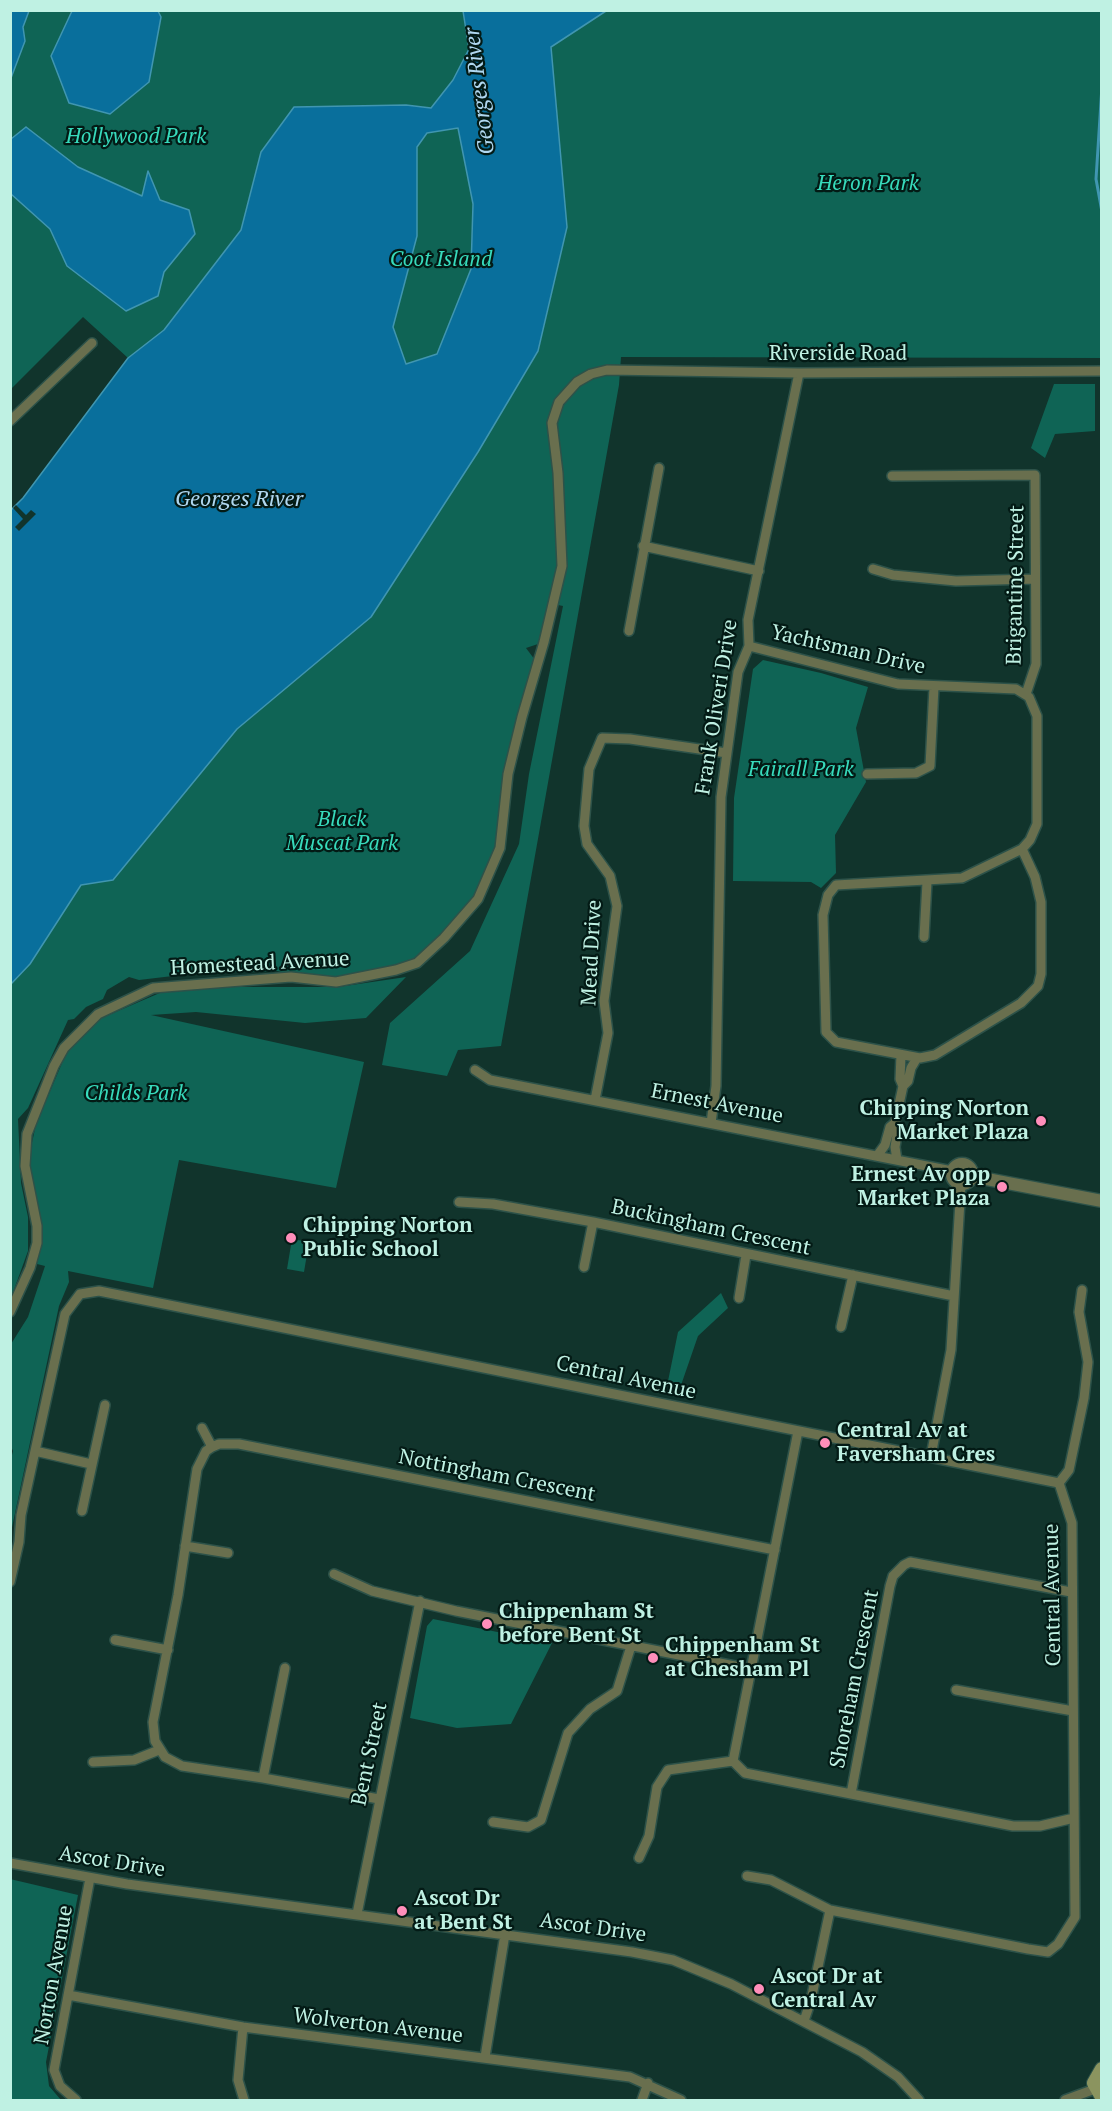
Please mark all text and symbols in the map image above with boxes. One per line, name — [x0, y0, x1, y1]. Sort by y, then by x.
water label: Georges River — [459, 26, 501, 156]
park label: Hollywood Park — [66, 124, 206, 150]
park label: Heron Park — [817, 171, 919, 197]
park label: Coot Island — [390, 247, 492, 273]
street label: Riverside Road — [769, 341, 907, 367]
water label: Georges River — [175, 487, 303, 513]
street label: Brigantine Street — [1002, 505, 1030, 665]
street label: Frank Oliveri Drive — [691, 618, 743, 796]
street label: Yachtsman Drive — [768, 620, 928, 680]
park label: Fairall Park — [748, 757, 854, 783]
park label: Black Muscat Park — [286, 807, 398, 857]
street label: Mead Drive — [577, 899, 607, 1007]
street label: Homestead Avenue — [170, 947, 350, 981]
street label: Ernest Avenue — [649, 1079, 785, 1129]
park label: Childs Park — [85, 1081, 187, 1107]
place label: Chipping Norton Market Plaza — [859, 1096, 1029, 1146]
marker: Chipping Norton Market Plaza — [1034, 1114, 1048, 1128]
place label: Ernest Av opp Market Plaza — [851, 1162, 990, 1212]
marker: Ernest Av opp Market Plaza — [995, 1180, 1009, 1194]
street label: Buckingham Crescent — [609, 1195, 813, 1261]
place label: Chipping Norton Public School — [303, 1213, 473, 1263]
marker: Chipping Norton Public School — [284, 1231, 298, 1245]
street label: Central Avenue — [554, 1351, 698, 1405]
place label: Central Av at Faversham Cres — [837, 1418, 995, 1468]
marker: Central Av at Faversham Cres — [818, 1436, 832, 1450]
street label: Nottingham Crescent — [397, 1445, 597, 1507]
street label: Central Avenue — [1039, 1523, 1067, 1667]
street label: Shoreham Crescent — [825, 1588, 885, 1770]
place label: Chippenham St before Bent St — [499, 1599, 654, 1649]
marker: Chippenham St before Bent St — [480, 1617, 494, 1631]
place label: Chippenham St at Chesham Pl — [665, 1633, 820, 1683]
marker: Chippenham St at Chesham Pl — [646, 1651, 660, 1665]
street label: Bent Street — [347, 1700, 393, 1808]
street label: Ascot Drive — [57, 1841, 167, 1883]
place label: Ascot Dr at Bent St — [414, 1886, 512, 1936]
street label: Norton Avenue — [29, 1903, 79, 2047]
marker: Ascot Dr at Bent St — [395, 1904, 409, 1918]
street label: Ascot Drive — [538, 1908, 648, 1948]
place label: Ascot Dr at Central Av — [771, 1964, 882, 2014]
marker: Ascot Dr at Central Av — [752, 1982, 766, 1996]
street label: Wolverton Avenue — [292, 2003, 464, 2049]

